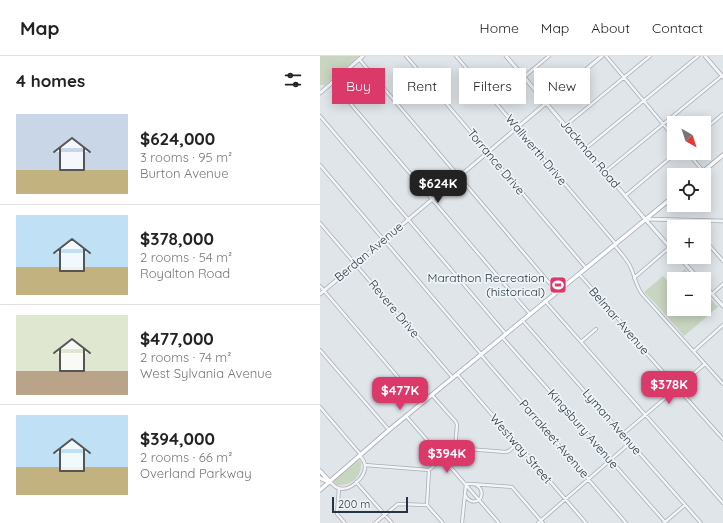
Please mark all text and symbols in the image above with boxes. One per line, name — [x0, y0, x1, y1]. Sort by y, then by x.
text: Map — [20, 16, 59, 40]
text: Home — [480, 19, 519, 37]
text: Map — [541, 19, 569, 37]
text: About — [591, 19, 630, 37]
text: Contact — [652, 19, 703, 37]
chip: Buy — [332, 68, 385, 104]
chip: Rent — [393, 68, 451, 104]
chip: Filters — [459, 68, 526, 104]
chip: New — [534, 68, 590, 104]
icon: filters — [282, 69, 304, 91]
text: 4 homes — [16, 70, 85, 91]
street label: Wallwerth Drive — [502, 111, 570, 188]
street label: Jackman Road — [557, 116, 623, 191]
north arrow — [667, 116, 711, 160]
map controls — [667, 116, 711, 316]
street label: Torrance Drive — [464, 126, 528, 198]
text: $624,000 — [140, 128, 215, 149]
icon: home — [48, 130, 96, 178]
text: 3 rooms · 95 m² — [140, 149, 232, 165]
text: Burton Avenue — [140, 165, 229, 181]
button: locate — [667, 168, 711, 212]
pin: $624K — [410, 170, 466, 204]
text: $624K — [419, 175, 457, 191]
street label: Berdan Avenue — [331, 218, 406, 285]
button: + — [667, 220, 711, 264]
text: $378,000 — [140, 228, 214, 249]
icon: home — [48, 231, 96, 279]
text: 2 rooms · 54 m² — [140, 249, 232, 265]
text: Royalton Road — [140, 265, 230, 281]
place label: Marathon Recreation (historical) — [427, 270, 545, 299]
button: − — [667, 272, 711, 316]
sports icon: Marathon Recreation (historical) — [548, 275, 568, 295]
street label: Revere Drive — [366, 277, 423, 341]
street label: Belmar Avenue — [586, 284, 653, 358]
text: $477,000 — [140, 328, 214, 349]
icon: home — [48, 331, 96, 379]
text: 2 rooms · 74 m² — [140, 349, 231, 365]
text: West Sylvania Avenue — [140, 365, 272, 381]
pin: $378K — [641, 371, 697, 405]
text: $378K — [650, 376, 688, 392]
pin: $477K — [372, 377, 428, 411]
text: $477K — [381, 382, 419, 398]
street label: Kingsbury Avenue — [545, 386, 622, 472]
street label: Lyman Avenue — [580, 386, 645, 458]
street label: Parrakeet Avenue — [516, 396, 593, 481]
street label: Westway Street — [487, 411, 556, 487]
text: $394,000 — [140, 428, 215, 449]
icon: home — [48, 431, 96, 479]
pin: $394K — [419, 440, 475, 474]
text: $394K — [428, 445, 466, 461]
text: 2 rooms · 66 m² — [140, 449, 232, 465]
text: Overland Parkway — [140, 465, 252, 481]
scale bar — [332, 495, 408, 514]
text: 200 m — [338, 497, 370, 511]

